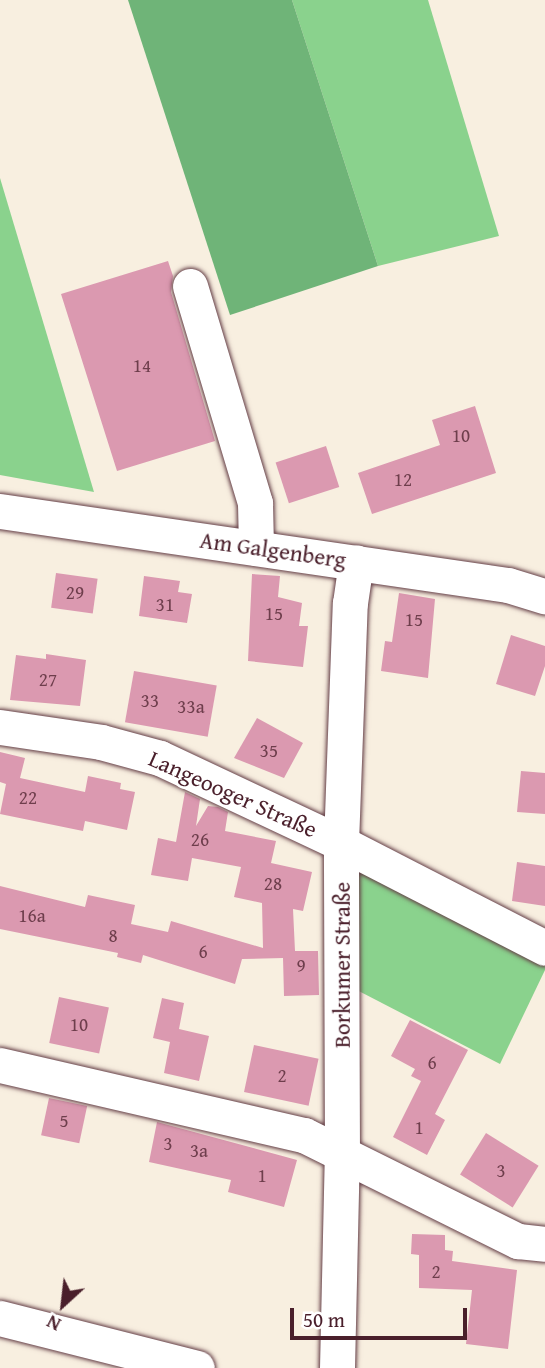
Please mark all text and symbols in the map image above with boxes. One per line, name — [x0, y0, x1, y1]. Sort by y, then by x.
house number: 14 — [133, 355, 151, 377]
house number: 10 — [452, 425, 470, 447]
house number: 12 — [394, 469, 412, 491]
street label: Am Galgenberg — [198, 526, 348, 574]
house number: 29 — [66, 582, 84, 604]
house number: 31 — [156, 594, 174, 616]
house number: 15 — [265, 603, 283, 625]
house number: 15 — [405, 609, 423, 631]
house number: 27 — [39, 669, 57, 691]
house number: 33 — [141, 690, 159, 712]
house number: 33a — [177, 696, 205, 718]
house number: 35 — [260, 740, 278, 762]
street label: Langeooger Straße — [145, 745, 321, 843]
house number: 22 — [19, 787, 37, 809]
house number: 26 — [191, 829, 209, 851]
house number: 28 — [264, 873, 282, 895]
street label: Borkumer Straße — [328, 882, 356, 1048]
house number: 16a — [18, 905, 46, 927]
house number: 8 — [108, 925, 118, 947]
house number: 6 — [198, 941, 208, 963]
house number: 9 — [296, 955, 306, 977]
house number: 10 — [70, 1014, 88, 1036]
house number: 6 — [427, 1052, 437, 1074]
house number: 2 — [277, 1065, 287, 1087]
house number: 5 — [59, 1110, 69, 1132]
house number: 1 — [414, 1117, 424, 1139]
house number: 3 — [163, 1133, 173, 1155]
house number: 3a — [190, 1140, 208, 1162]
house number: 3 — [496, 1160, 506, 1182]
house number: 1 — [257, 1165, 267, 1187]
house number: 2 — [431, 1261, 441, 1283]
north arrow — [28, 1270, 98, 1340]
scale bar — [293, 1294, 470, 1338]
text: 50 m — [303, 1304, 345, 1335]
text: N — [41, 1308, 65, 1339]

